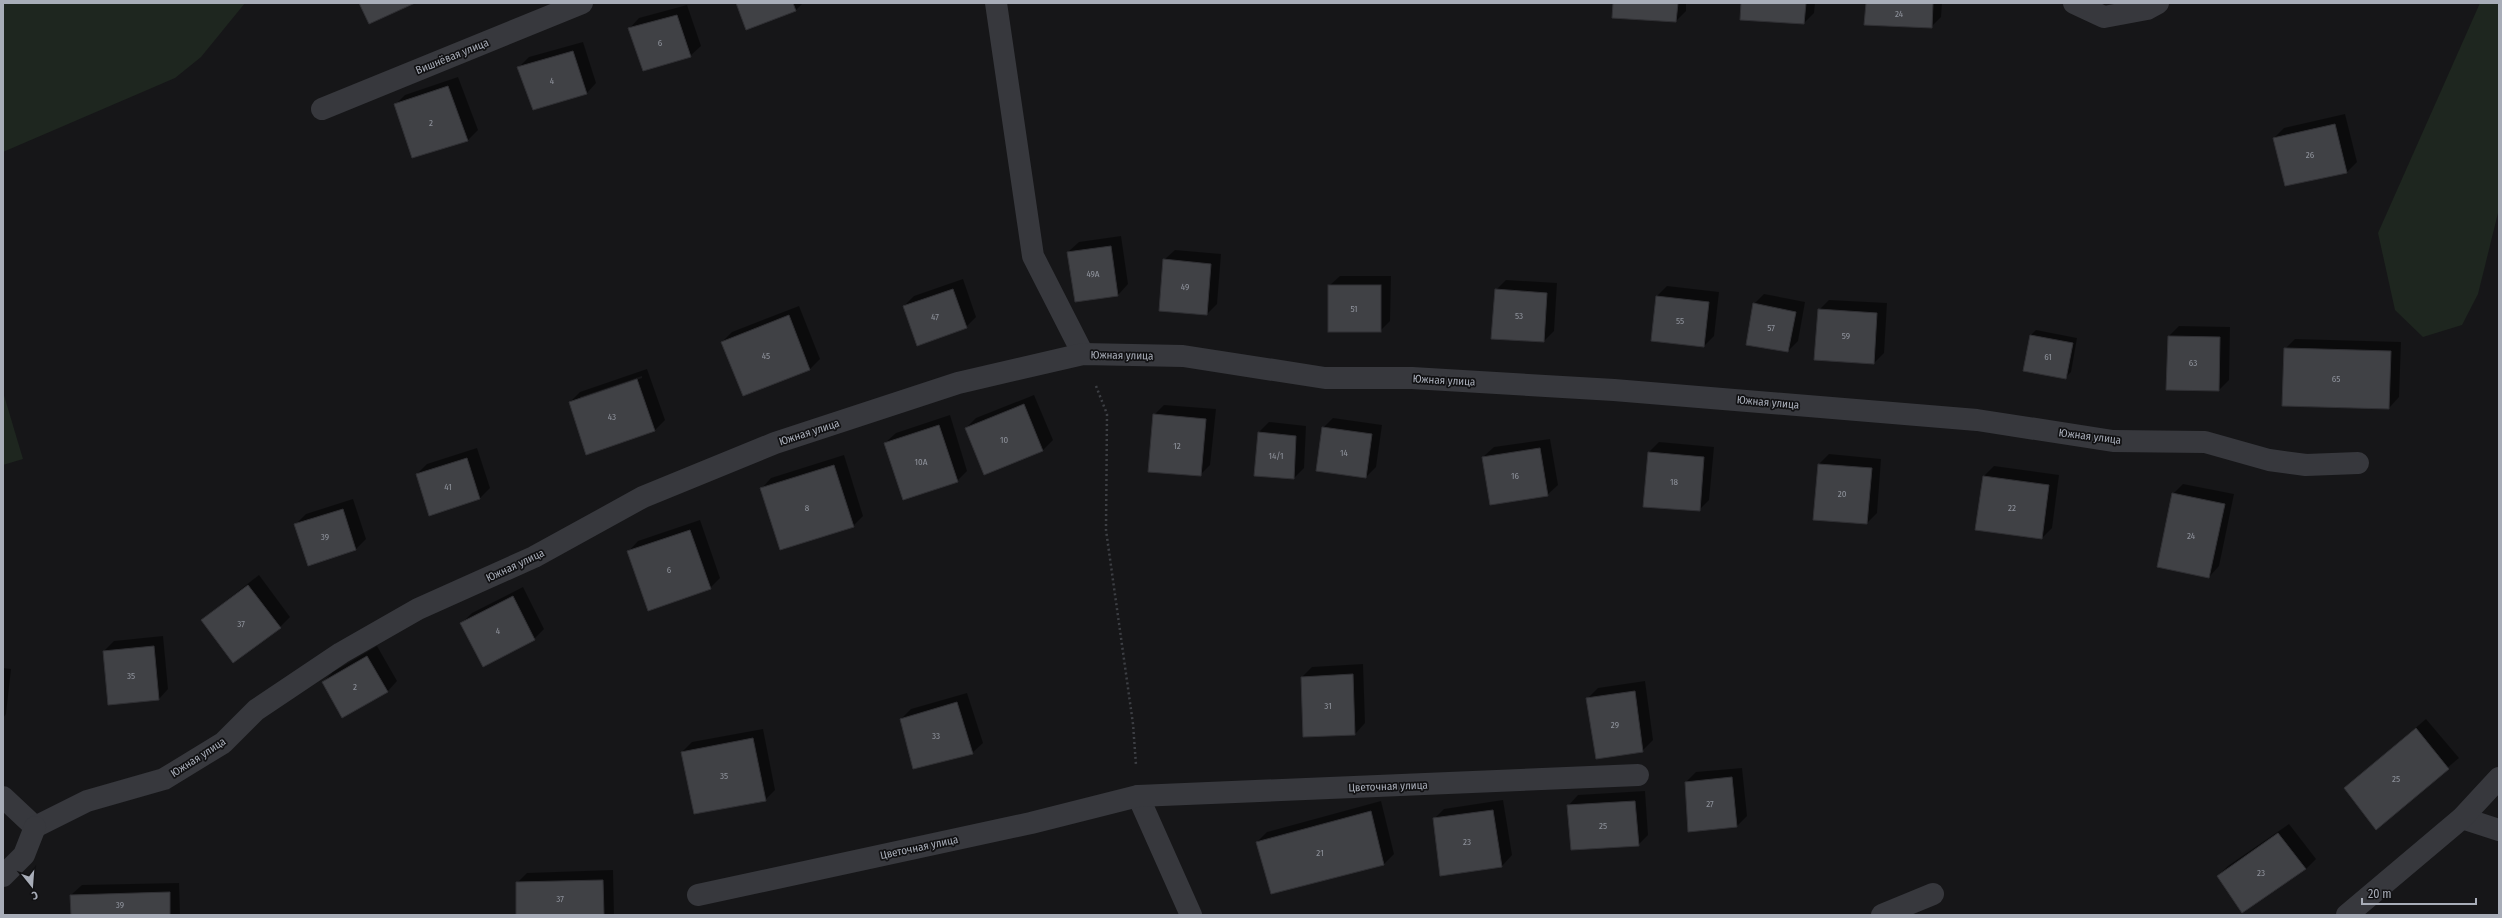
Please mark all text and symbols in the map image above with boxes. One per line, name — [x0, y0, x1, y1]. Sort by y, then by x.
house number: 24 — [1895, 9, 1904, 19]
street label: Вишнёвая улица — [414, 36, 491, 77]
house number: 6 — [658, 38, 663, 48]
house number: 4 — [550, 76, 555, 86]
house number: 2 — [429, 118, 433, 128]
house number: 26 — [2306, 150, 2315, 160]
house number: 49А — [1086, 269, 1100, 279]
house number: 49 — [1181, 282, 1189, 292]
house number: 51 — [1350, 304, 1358, 314]
house number: 53 — [1515, 311, 1523, 321]
house number: 47 — [931, 312, 939, 322]
house number: 55 — [1676, 316, 1684, 326]
house number: 57 — [1767, 323, 1775, 333]
house number: 59 — [1842, 331, 1850, 341]
street label: Южная улица — [1090, 348, 1153, 363]
house number: 45 — [762, 351, 770, 361]
house number: 61 — [2044, 352, 2052, 362]
house number: 63 — [2189, 358, 2197, 368]
street label: Южная улица — [1412, 372, 1476, 389]
house number: 65 — [2332, 374, 2340, 384]
street label: Южная улица — [1736, 393, 1800, 412]
house number: 43 — [608, 412, 616, 422]
street label: Южная улица — [777, 417, 841, 448]
street label: Южная улица — [2058, 426, 2122, 447]
house number: 10 — [1000, 435, 1008, 445]
house number: 12 — [1173, 441, 1181, 451]
house number: 14 — [1340, 448, 1349, 458]
house number: 14/1 — [1269, 451, 1283, 461]
house number: 10А — [915, 457, 928, 467]
house number: 16 — [1511, 471, 1520, 481]
house number: 18 — [1670, 477, 1679, 487]
house number: 41 — [444, 482, 452, 492]
house number: 20 — [1838, 489, 1847, 499]
house number: 8 — [805, 503, 810, 513]
house number: 22 — [2008, 503, 2016, 513]
house number: 24 — [2187, 531, 2196, 541]
house number: 39 — [321, 532, 329, 542]
street label: Южная улица — [484, 546, 546, 585]
house number: 6 — [667, 565, 672, 575]
house number: 37 — [237, 619, 245, 629]
house number: 4 — [496, 626, 501, 636]
house number: 35 — [127, 671, 135, 681]
house number: 2 — [353, 682, 357, 692]
house number: 31 — [1324, 701, 1332, 711]
house number: 29 — [1611, 720, 1619, 730]
house number: 33 — [932, 731, 940, 741]
street label: Южная улица — [168, 735, 228, 780]
house number: 35 — [720, 771, 728, 781]
house number: 25 — [2392, 774, 2400, 784]
street label: Цветочная улица — [1348, 779, 1428, 794]
house number: 27 — [1706, 799, 1714, 809]
house number: 25 — [1599, 821, 1607, 831]
street label: Цветочная улица — [879, 833, 959, 862]
house number: 23 — [1463, 837, 1471, 847]
house number: 21 — [1316, 848, 1324, 858]
north arrow — [12, 866, 52, 906]
house number: 23 — [2257, 868, 2265, 878]
scale bar — [2362, 880, 2476, 906]
text: 20 m — [2368, 887, 2392, 901]
text: С — [30, 888, 39, 902]
house number: 37 — [556, 894, 564, 904]
house number: 39 — [116, 900, 124, 910]

